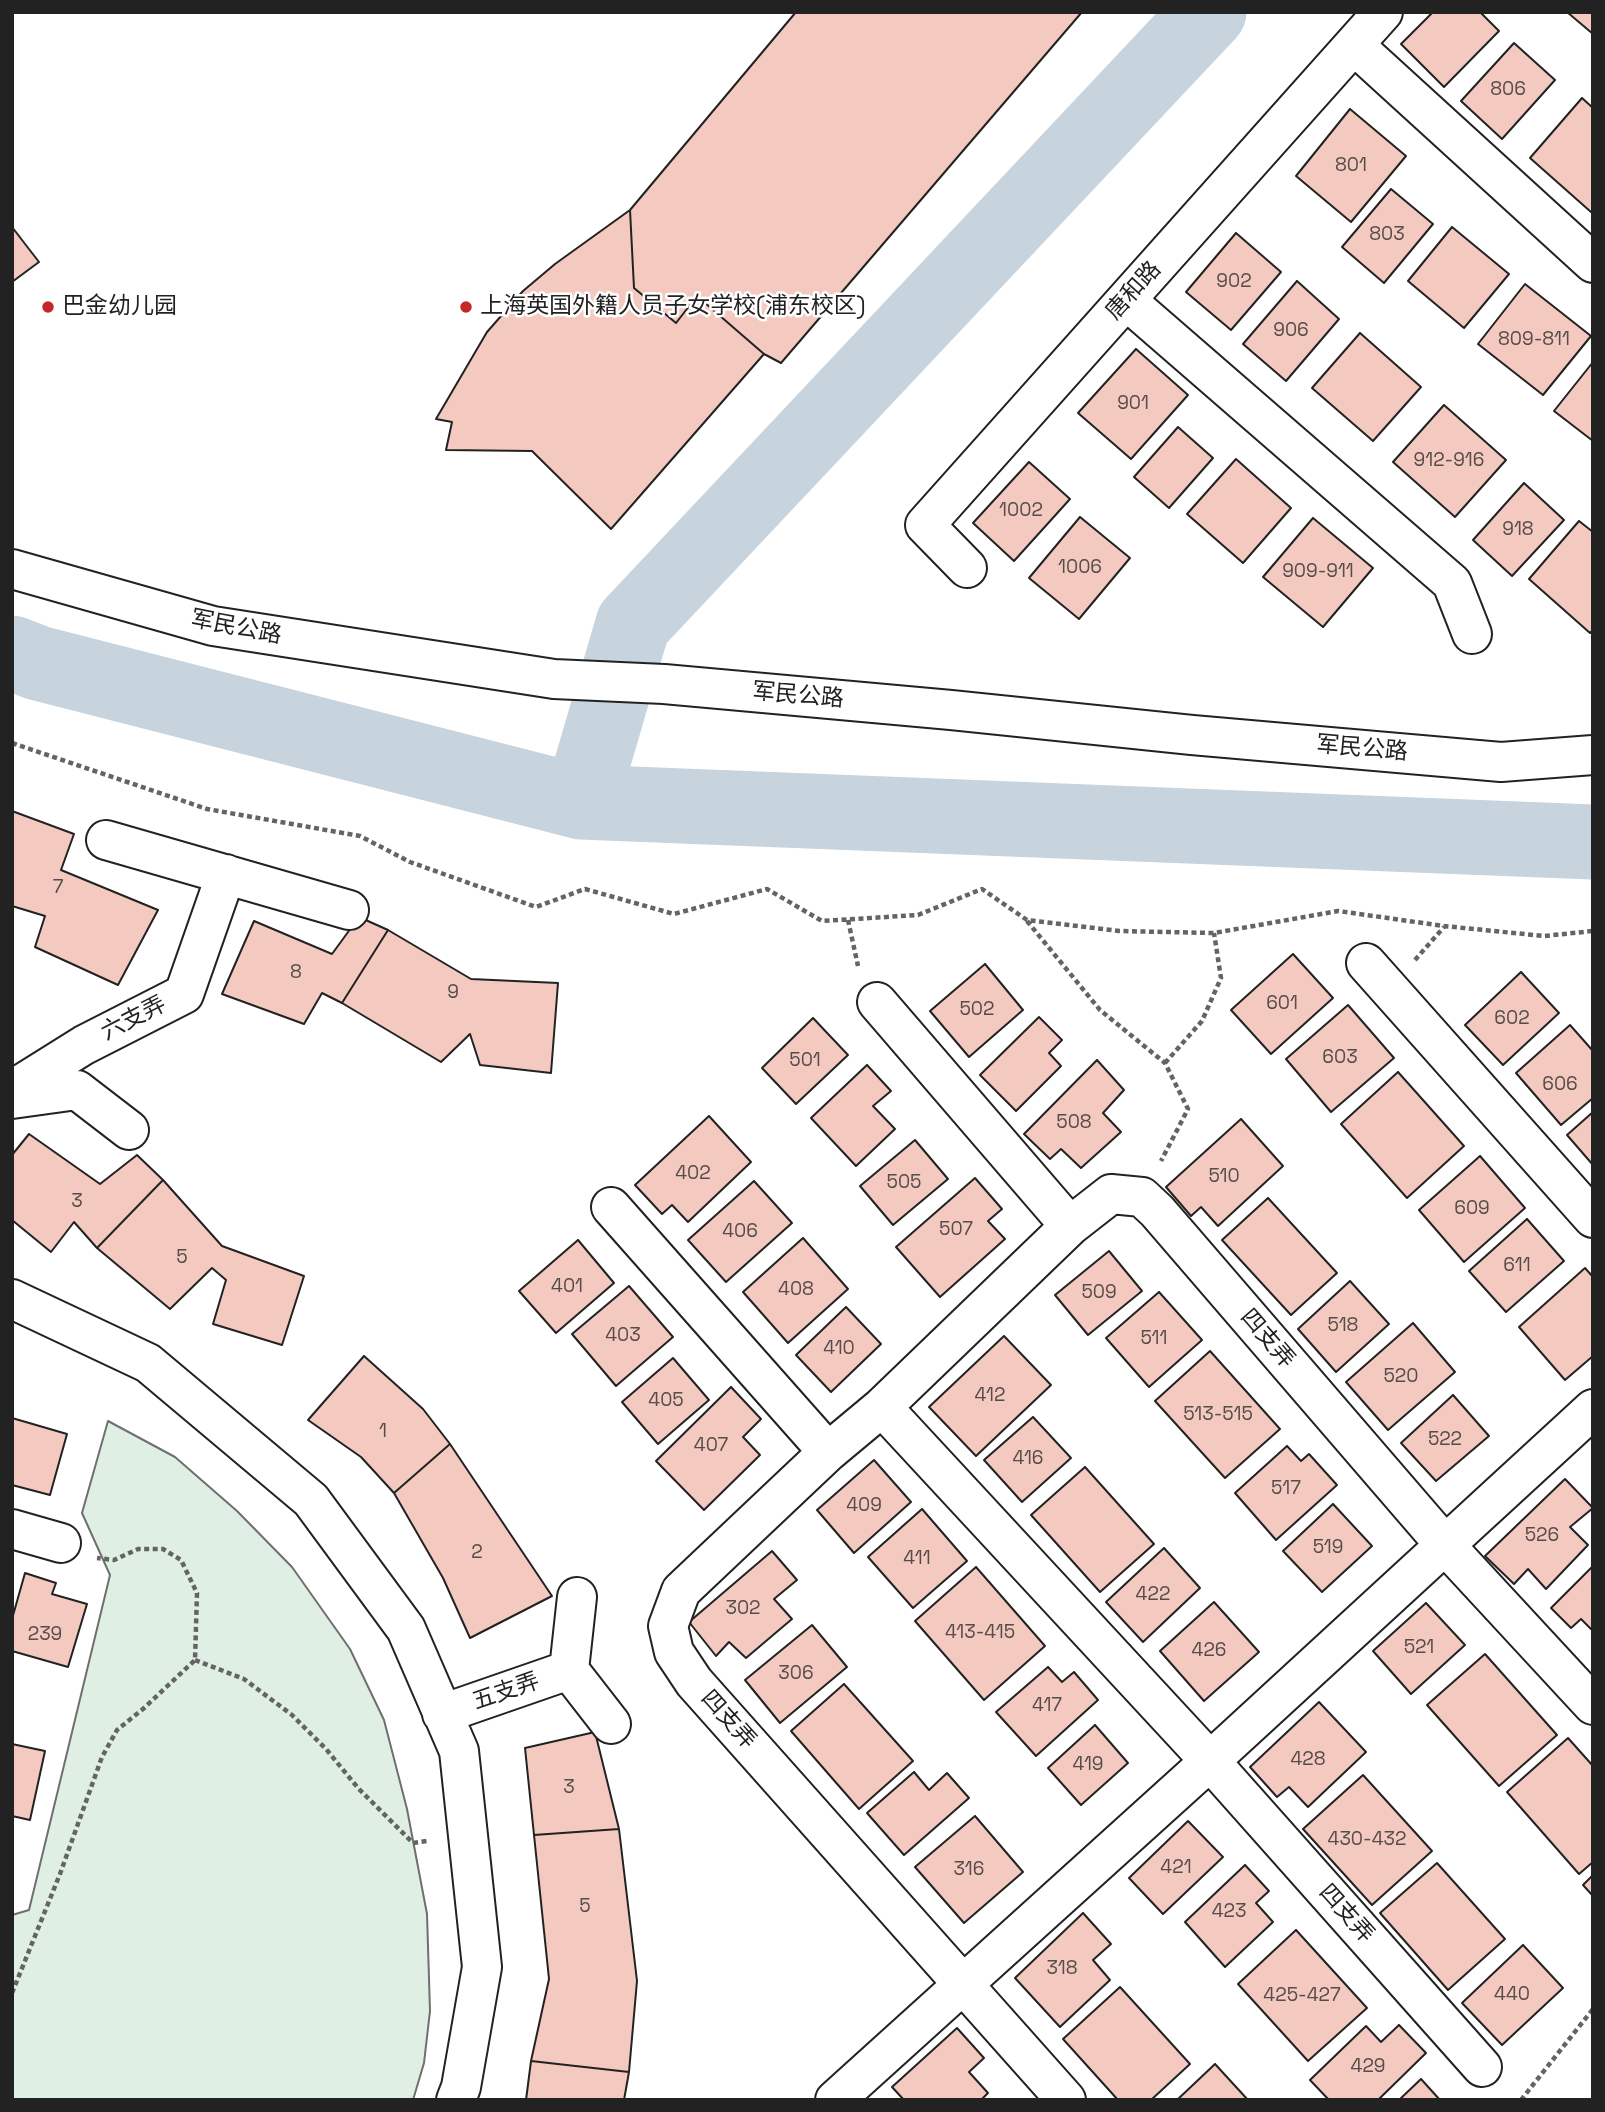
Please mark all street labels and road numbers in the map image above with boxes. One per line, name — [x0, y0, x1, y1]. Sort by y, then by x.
street label: 唐和路 — [1101, 256, 1167, 326]
street label: 军民公路 — [188, 606, 284, 650]
street label: 军民公路 — [751, 678, 845, 714]
street label: 军民公路 — [1315, 731, 1409, 767]
street label: 六支弄 — [97, 991, 171, 1047]
street label: 四支弄 — [1234, 1304, 1300, 1374]
street label: 五支弄 — [469, 1668, 543, 1716]
street label: 四支弄 — [695, 1685, 761, 1755]
street label: 四支弄 — [1313, 1879, 1379, 1949]

